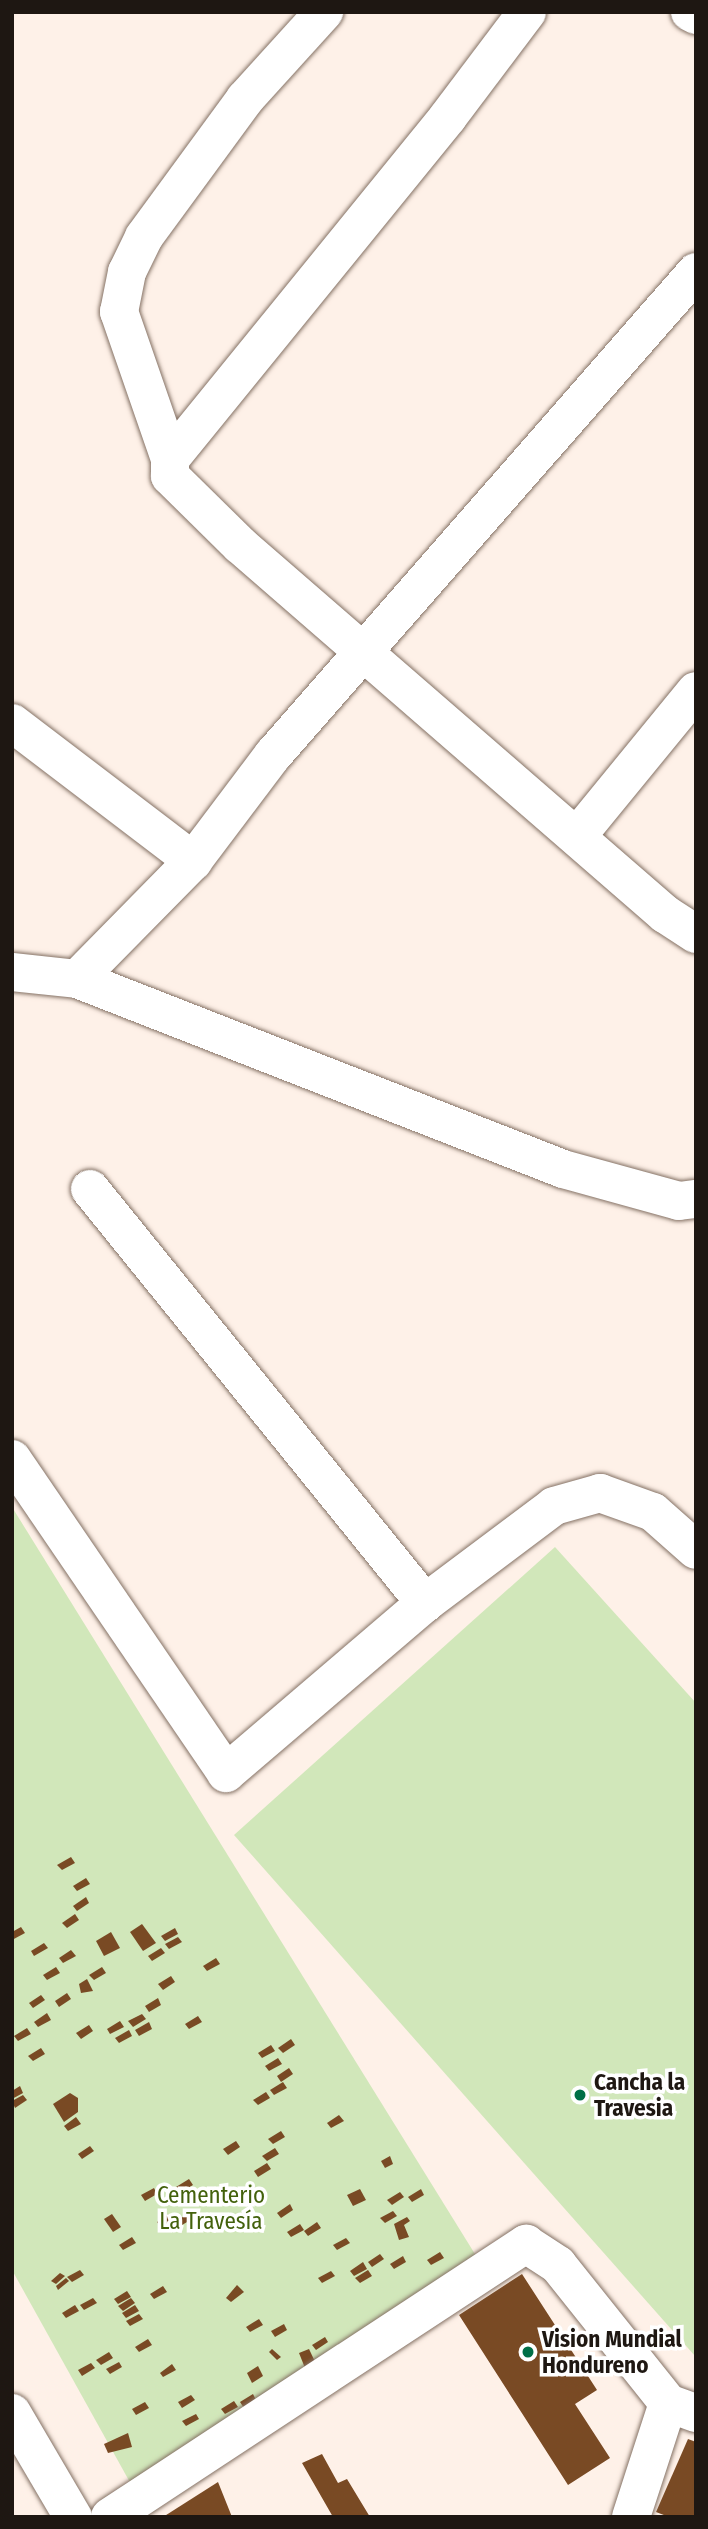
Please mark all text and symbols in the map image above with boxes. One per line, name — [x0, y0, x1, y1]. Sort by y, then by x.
place label: Cancha la Travesia — [594, 2068, 685, 2122]
marker: Cancha la Travesia — [572, 2087, 588, 2103]
park label: Cementerio La Travesía — [157, 2181, 265, 2235]
place label: Vision Mundial Hondureno — [542, 2325, 682, 2379]
marker: Vision Mundial Hondureno — [520, 2344, 536, 2360]

